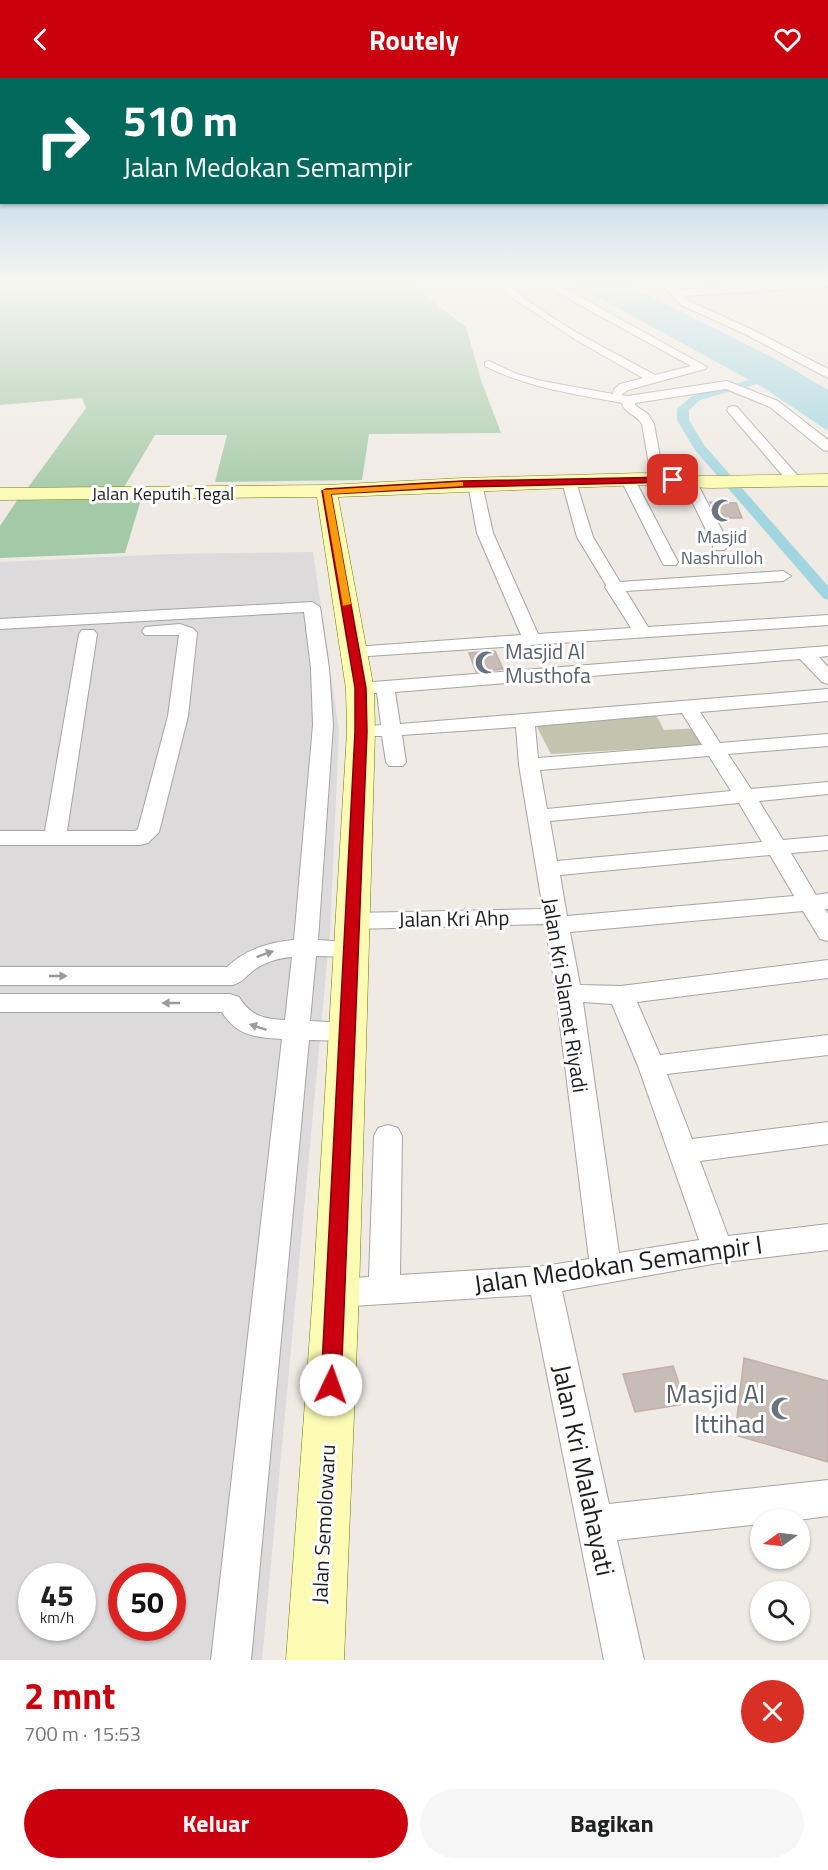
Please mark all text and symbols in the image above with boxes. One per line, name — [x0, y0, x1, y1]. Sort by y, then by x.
text: Routely — [369, 19, 459, 60]
icon: back — [24, 23, 57, 56]
icon: heart — [771, 23, 804, 56]
text: 510 m — [123, 88, 238, 152]
icon: right — [24, 102, 102, 180]
text: Jalan Medokan Semampir — [123, 146, 413, 187]
pin — [647, 454, 698, 505]
icon: arrive — [656, 463, 689, 496]
street label: Jalan Keputih Tegal — [92, 480, 234, 507]
mosque icon: Masjid Nashrulloh — [709, 497, 735, 523]
place label: Masjid Nashrulloh — [681, 523, 763, 571]
place label: Masjid Al Musthofa — [505, 635, 591, 691]
mosque icon: Masjid Al Musthofa — [474, 650, 500, 676]
street label: Jalan Kri Slamet Riyadi — [535, 895, 597, 1095]
street label: Jalan Kri Ahp — [398, 901, 510, 935]
one-way arrow — [256, 949, 274, 958]
one-way arrow — [49, 971, 68, 981]
one-way arrow — [162, 998, 181, 1008]
one-way arrow — [249, 1022, 267, 1031]
street label: Jalan Medokan Semampir I — [471, 1224, 765, 1304]
position arrow — [299, 1353, 363, 1417]
street label: Jalan Kri Malahayati — [543, 1361, 625, 1579]
place label: Masjid Al Ittihad — [666, 1374, 765, 1443]
mosque icon: Masjid Al Ittihad — [770, 1395, 796, 1421]
street label: Jalan Semolowaru — [303, 1444, 343, 1604]
north arrow — [750, 1509, 810, 1569]
map controls — [750, 1509, 810, 1641]
speed limit sign: 50 — [108, 1563, 186, 1641]
text: 45 — [40, 1572, 74, 1618]
button: search — [750, 1581, 810, 1641]
text: km/h — [40, 1606, 74, 1629]
text: 2 mnt — [24, 1668, 115, 1723]
button: close — [741, 1680, 804, 1743]
text: 700 m · 15:53 — [24, 1718, 141, 1749]
button: Keluar — [24, 1789, 408, 1858]
button: Bagikan — [420, 1789, 804, 1858]

